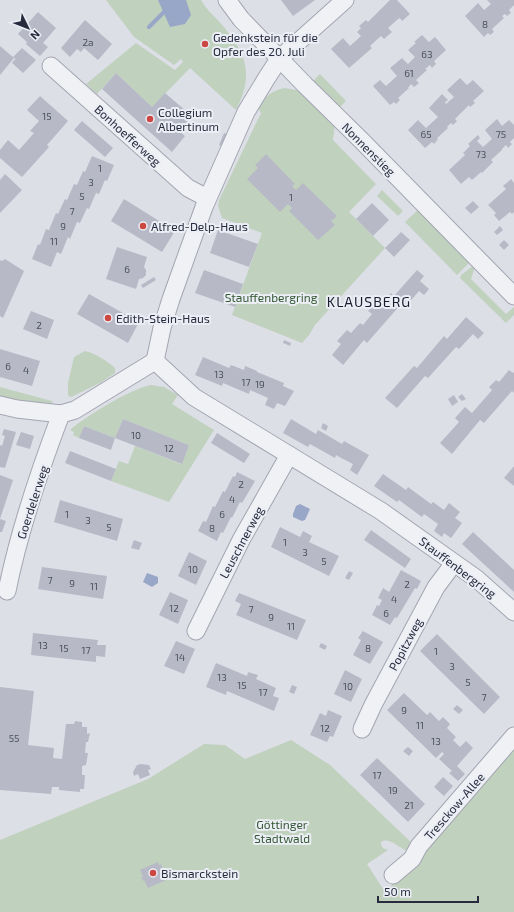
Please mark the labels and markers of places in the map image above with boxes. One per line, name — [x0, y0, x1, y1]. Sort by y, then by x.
place label: Gedenkstein für die Opfer des 20. Juli — [213, 30, 318, 58]
marker: Gedenkstein für die Opfer des 20. Juli — [200, 39, 210, 49]
place label: Collegium Albertinum — [158, 105, 219, 133]
marker: Collegium Albertinum — [145, 114, 155, 124]
place label: Alfred-Delp-Haus — [151, 219, 248, 233]
marker: Alfred-Delp-Haus — [138, 221, 148, 231]
place label: Edith-Stein-Haus — [116, 311, 210, 325]
marker: Edith-Stein-Haus — [103, 313, 113, 323]
place label: Bismarckstein — [161, 866, 238, 880]
marker: Bismarckstein — [148, 868, 158, 878]

